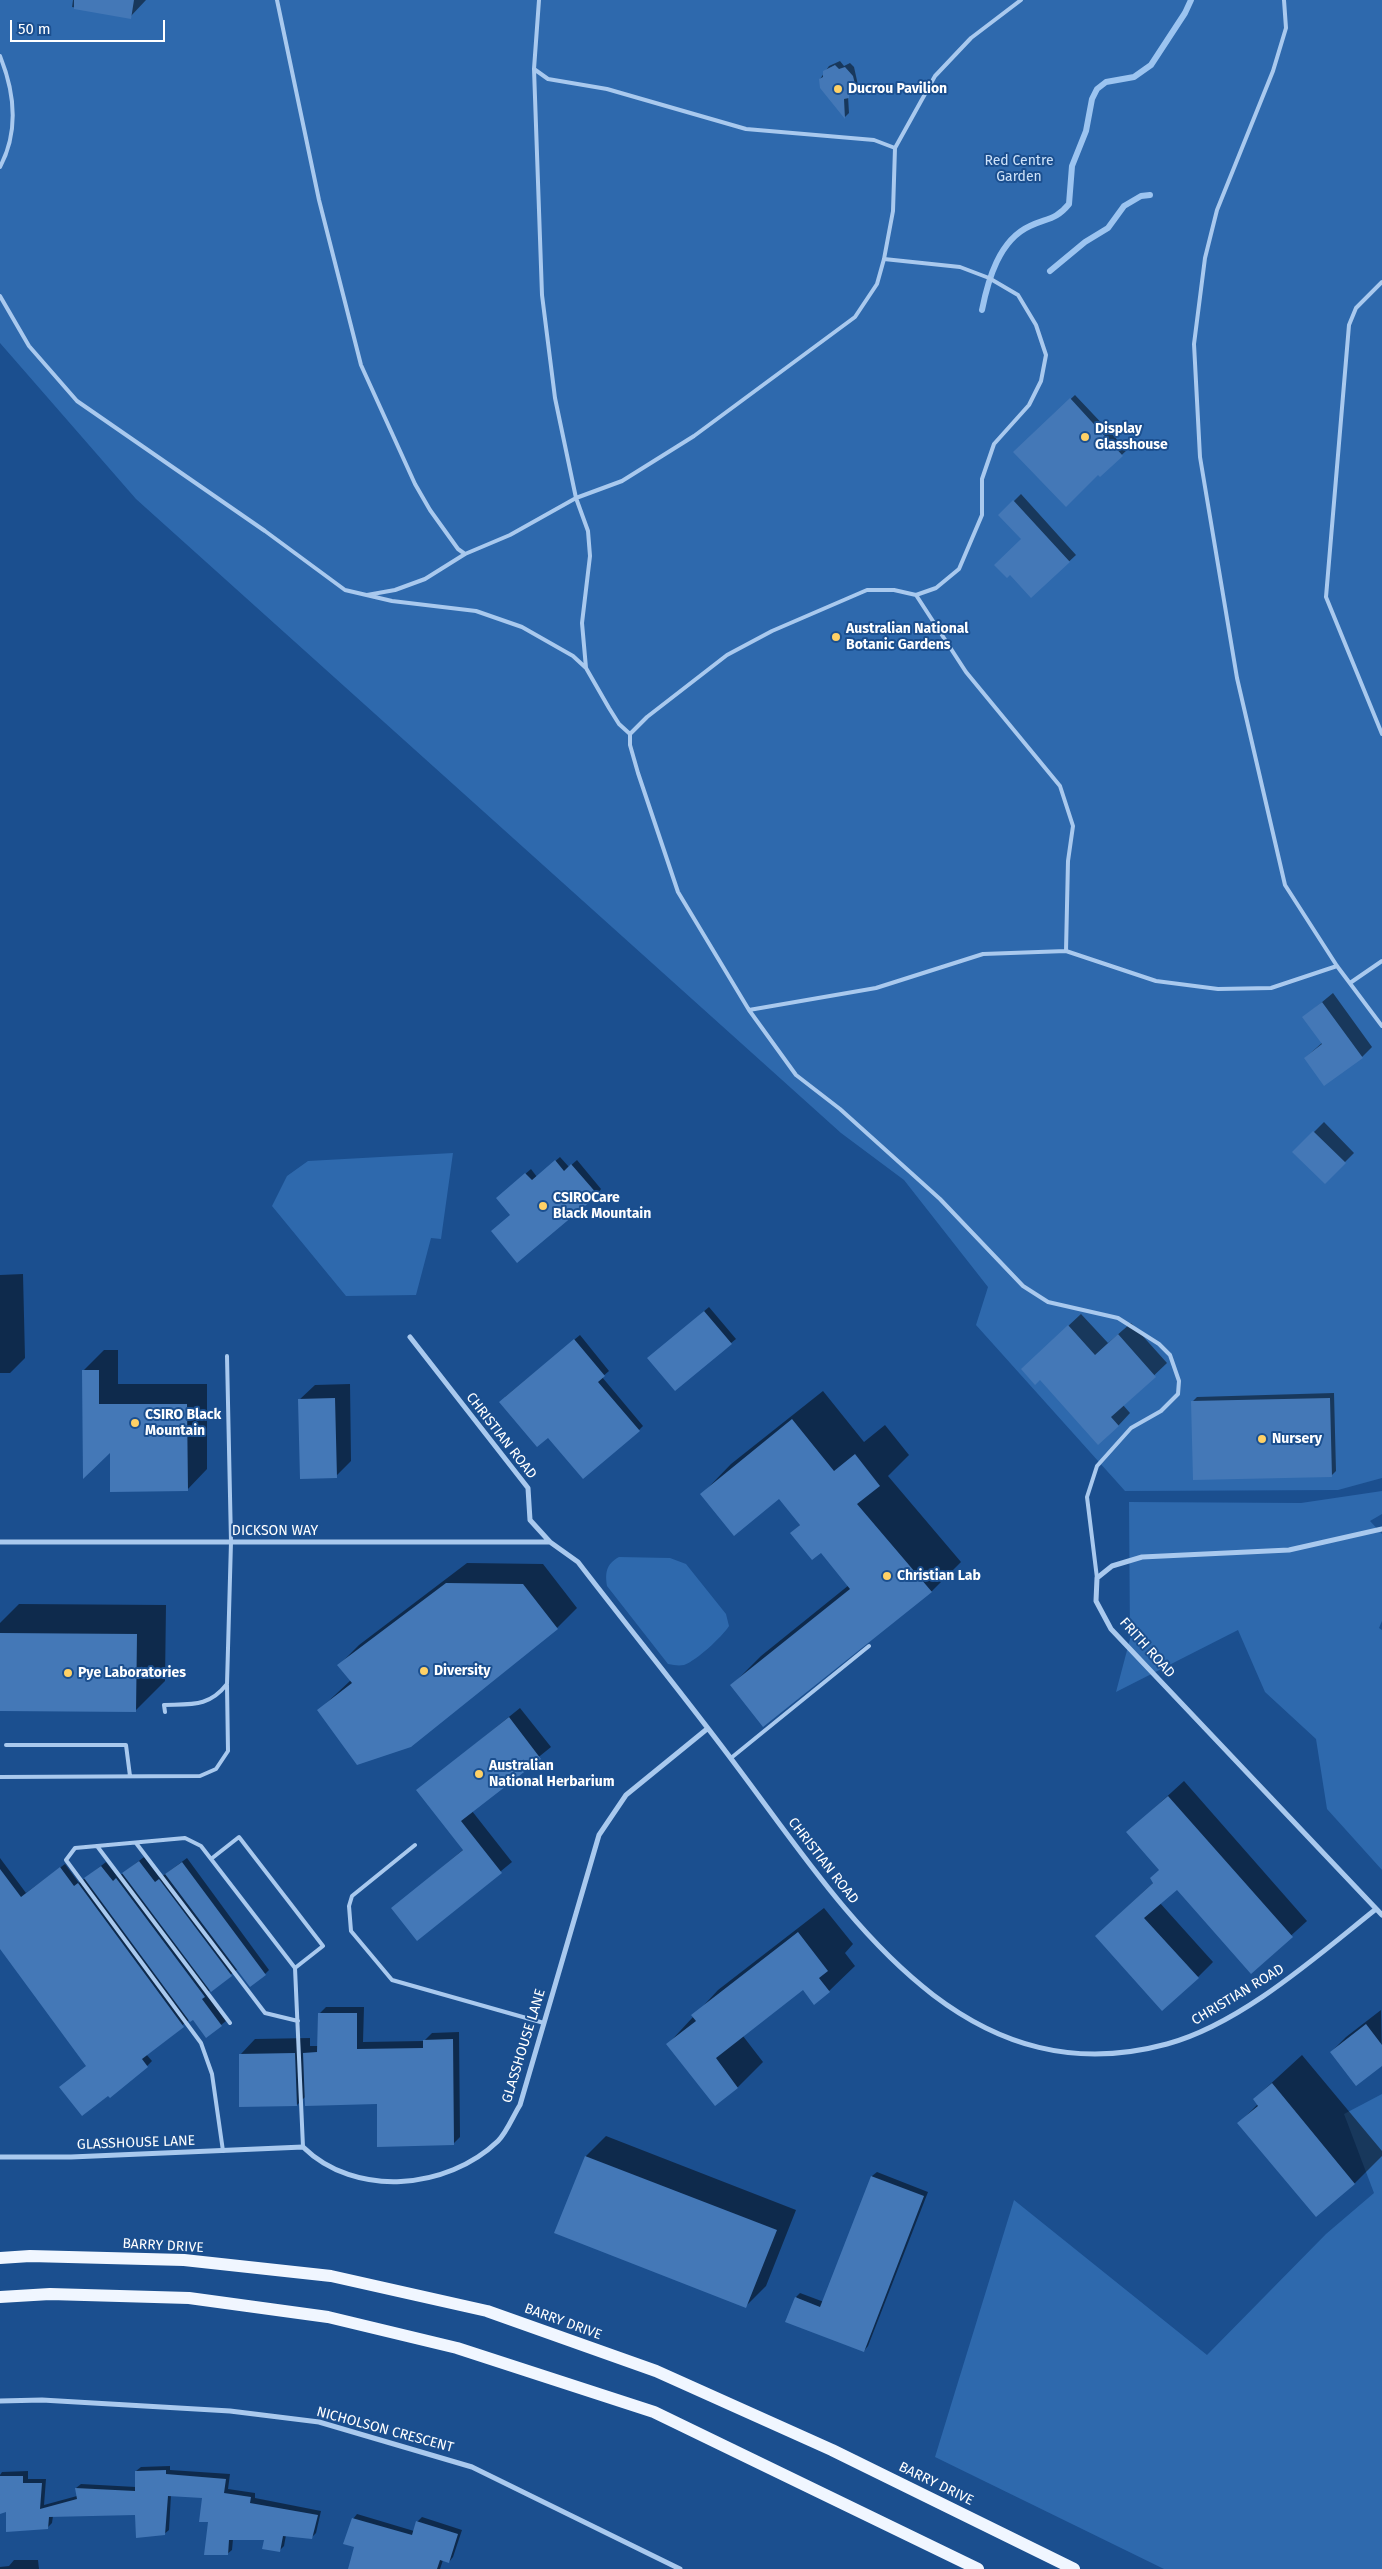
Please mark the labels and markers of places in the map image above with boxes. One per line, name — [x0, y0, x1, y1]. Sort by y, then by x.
place label: Ducrou Pavilion — [848, 81, 947, 97]
marker: Ducrou Pavilion — [832, 83, 844, 95]
place label: Display Glasshouse — [1095, 421, 1168, 454]
marker: Display Glasshouse — [1079, 431, 1091, 443]
place label: Australian National Botanic Gardens — [846, 621, 969, 654]
marker: Australian National Botanic Gardens — [830, 631, 842, 643]
place label: CSIROCare Black Mountain — [553, 1190, 651, 1222]
marker: CSIROCare Black Mountain — [537, 1200, 549, 1212]
place label: CSIRO Black Mountain — [145, 1407, 221, 1440]
marker: CSIRO Black Mountain — [129, 1417, 141, 1429]
place label: Nursery — [1272, 1431, 1322, 1447]
marker: Nursery — [1256, 1433, 1268, 1445]
place label: Christian Lab — [897, 1568, 981, 1584]
marker: Christian Lab — [881, 1570, 893, 1582]
place label: Diversity — [434, 1663, 491, 1679]
place label: Pye Laboratories — [78, 1665, 186, 1681]
marker: Diversity — [418, 1665, 430, 1677]
marker: Pye Laboratories — [62, 1667, 74, 1679]
place label: Australian National Herbarium — [489, 1758, 615, 1790]
marker: Australian National Herbarium — [473, 1768, 485, 1780]

